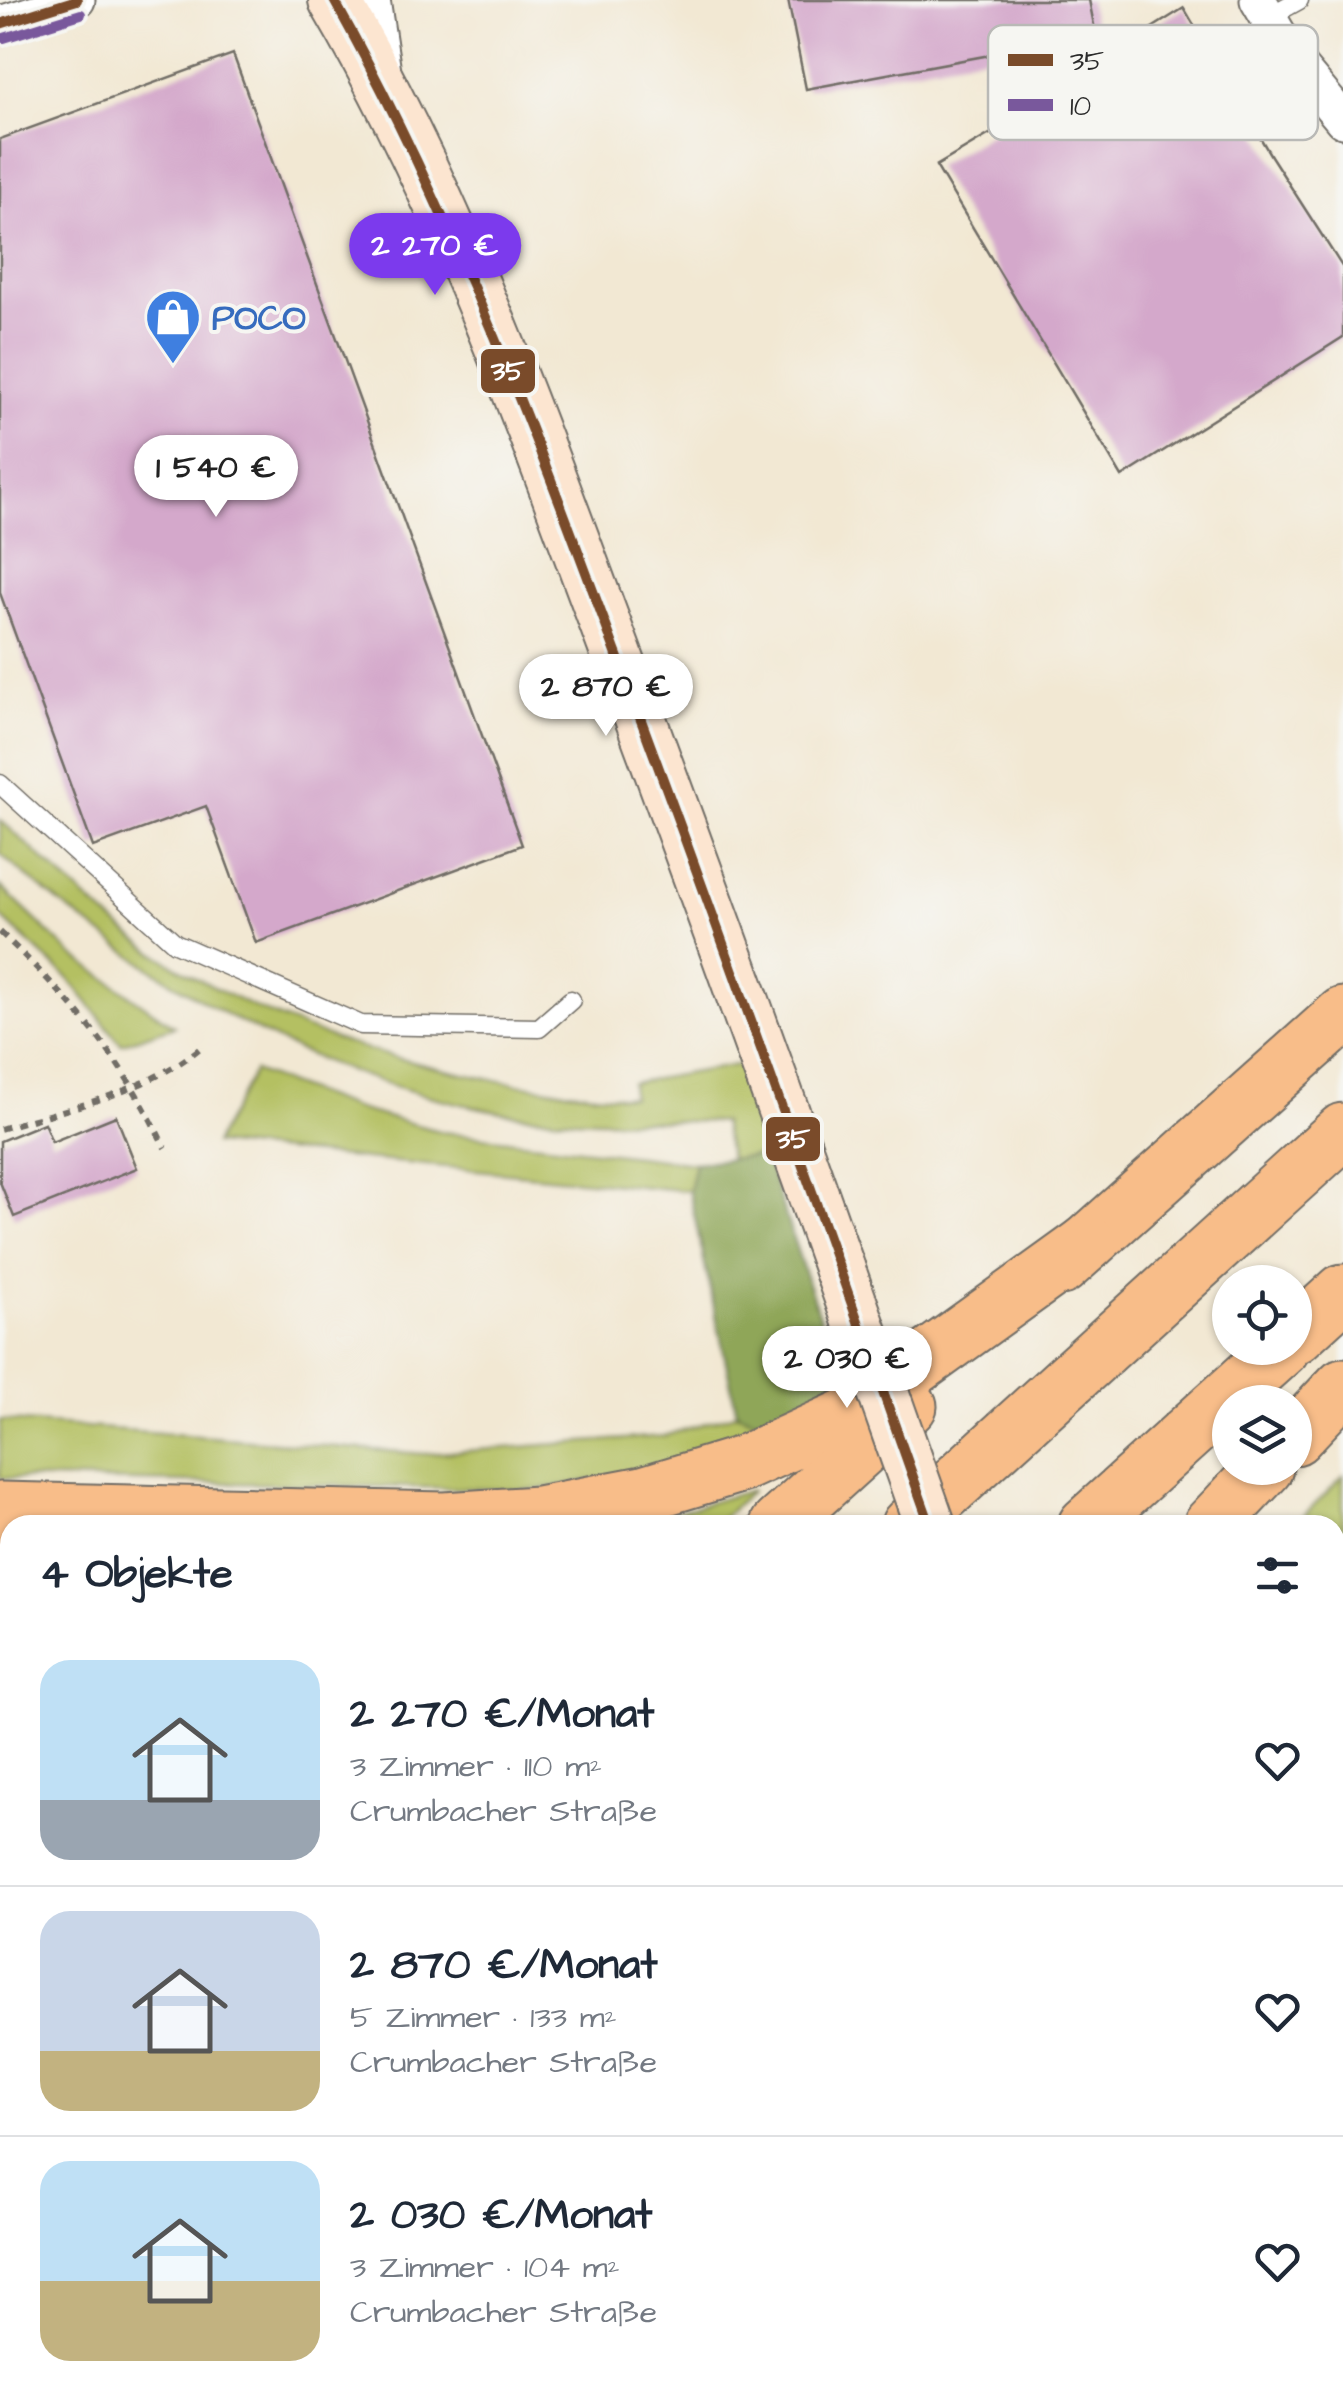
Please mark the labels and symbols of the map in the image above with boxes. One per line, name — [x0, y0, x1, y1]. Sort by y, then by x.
legend — [988, 25, 1318, 140]
text: 35 — [1070, 42, 1104, 81]
text: 10 — [1070, 87, 1091, 126]
pin: 2 270 € — [343, 213, 527, 298]
shop icon: POCO — [143, 287, 203, 366]
place label: POCO — [212, 294, 306, 343]
line badge: 35 — [479, 347, 537, 395]
text: 35 — [490, 352, 526, 391]
pin: 1 540 € — [124, 435, 308, 520]
pin: 2 870 € — [514, 654, 698, 739]
line badge: 35 — [764, 1115, 822, 1163]
text: 35 — [775, 1120, 811, 1159]
pin: 2 030 € — [755, 1326, 939, 1411]

